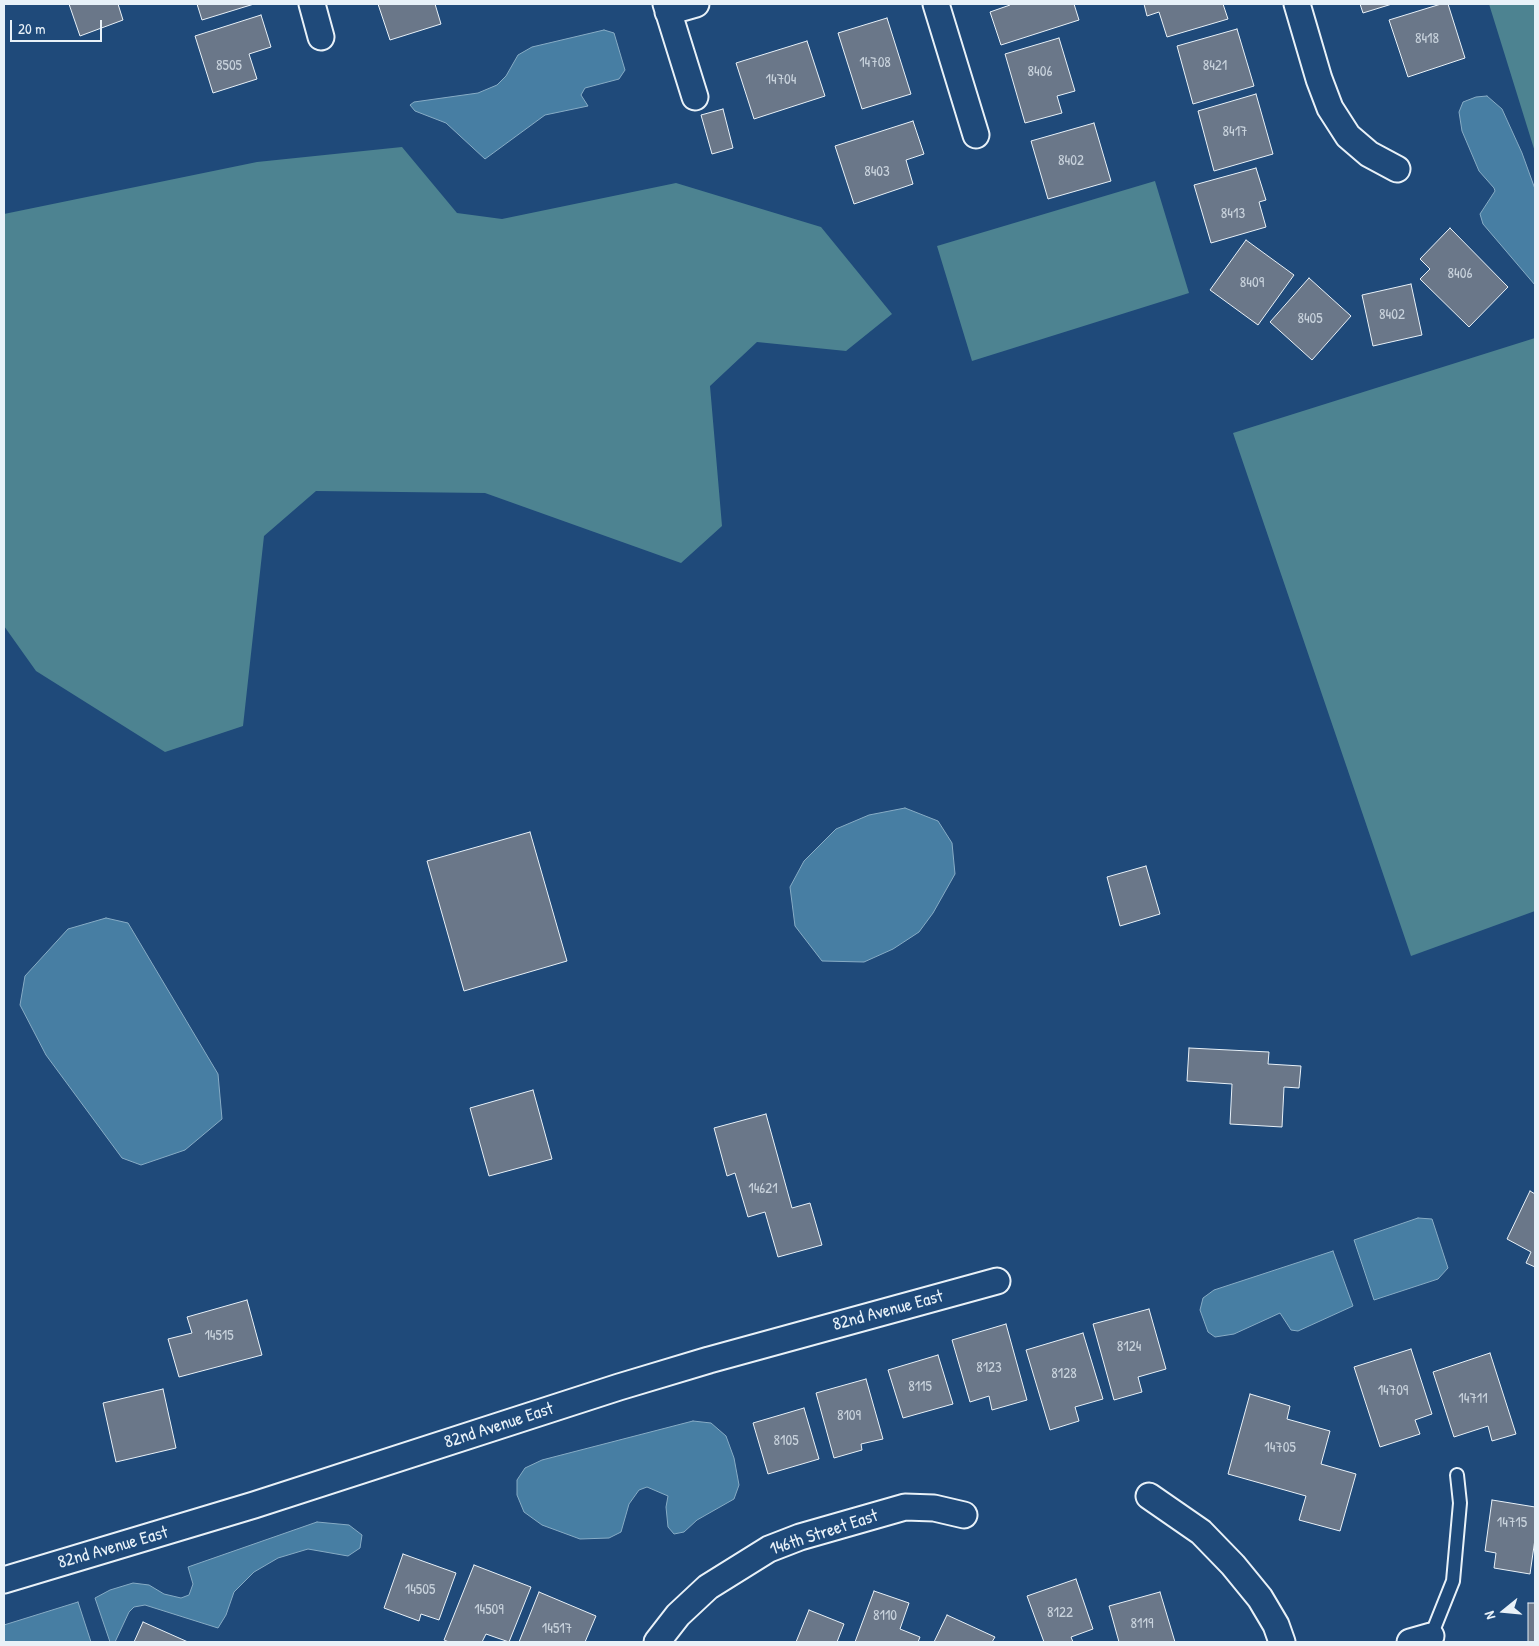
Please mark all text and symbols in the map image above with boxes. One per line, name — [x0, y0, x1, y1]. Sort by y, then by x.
scale bar — [12, 10, 105, 42]
text: 20 m — [18, 18, 45, 39]
house number: 8418 — [1415, 30, 1439, 48]
house number: 14708 — [859, 54, 891, 72]
house number: 8505 — [216, 57, 242, 75]
house number: 8421 — [1203, 57, 1227, 75]
house number: 8406 — [1028, 63, 1052, 81]
house number: 14704 — [766, 71, 796, 89]
house number: 8417 — [1223, 123, 1247, 141]
house number: 8402 — [1058, 152, 1084, 170]
house number: 8403 — [864, 163, 890, 181]
house number: 8413 — [1221, 205, 1245, 223]
house number: 8406 — [1448, 265, 1472, 283]
house number: 8409 — [1240, 274, 1264, 292]
house number: 8402 — [1379, 306, 1405, 324]
house number: 8405 — [1297, 310, 1323, 328]
house number: 14621 — [748, 1180, 778, 1198]
street label: 82nd Avenue East — [830, 1286, 946, 1336]
house number: 14515 — [204, 1327, 234, 1345]
house number: 8124 — [1117, 1338, 1141, 1356]
house number: 8123 — [976, 1359, 1002, 1377]
house number: 8128 — [1051, 1365, 1077, 1383]
house number: 8115 — [908, 1378, 932, 1396]
house number: 14709 — [1378, 1382, 1408, 1400]
house number: 14711 — [1458, 1390, 1488, 1408]
street label: 82nd Avenue East — [442, 1398, 556, 1454]
house number: 8109 — [837, 1407, 861, 1425]
house number: 8105 — [773, 1432, 799, 1450]
house number: 14705 — [1264, 1439, 1296, 1457]
street label: 146th Street East — [767, 1505, 881, 1561]
house number: 14715 — [1497, 1514, 1527, 1532]
street label: 82nd Avenue East — [56, 1522, 170, 1574]
house number: 14505 — [405, 1581, 435, 1599]
north arrow — [1479, 1586, 1529, 1636]
house number: 14509 — [474, 1601, 504, 1619]
house number: 8122 — [1047, 1604, 1073, 1622]
house number: 8110 — [873, 1607, 897, 1625]
text: N — [1479, 1609, 1499, 1622]
house number: 8119 — [1131, 1615, 1153, 1633]
house number: 14517 — [542, 1620, 572, 1638]

